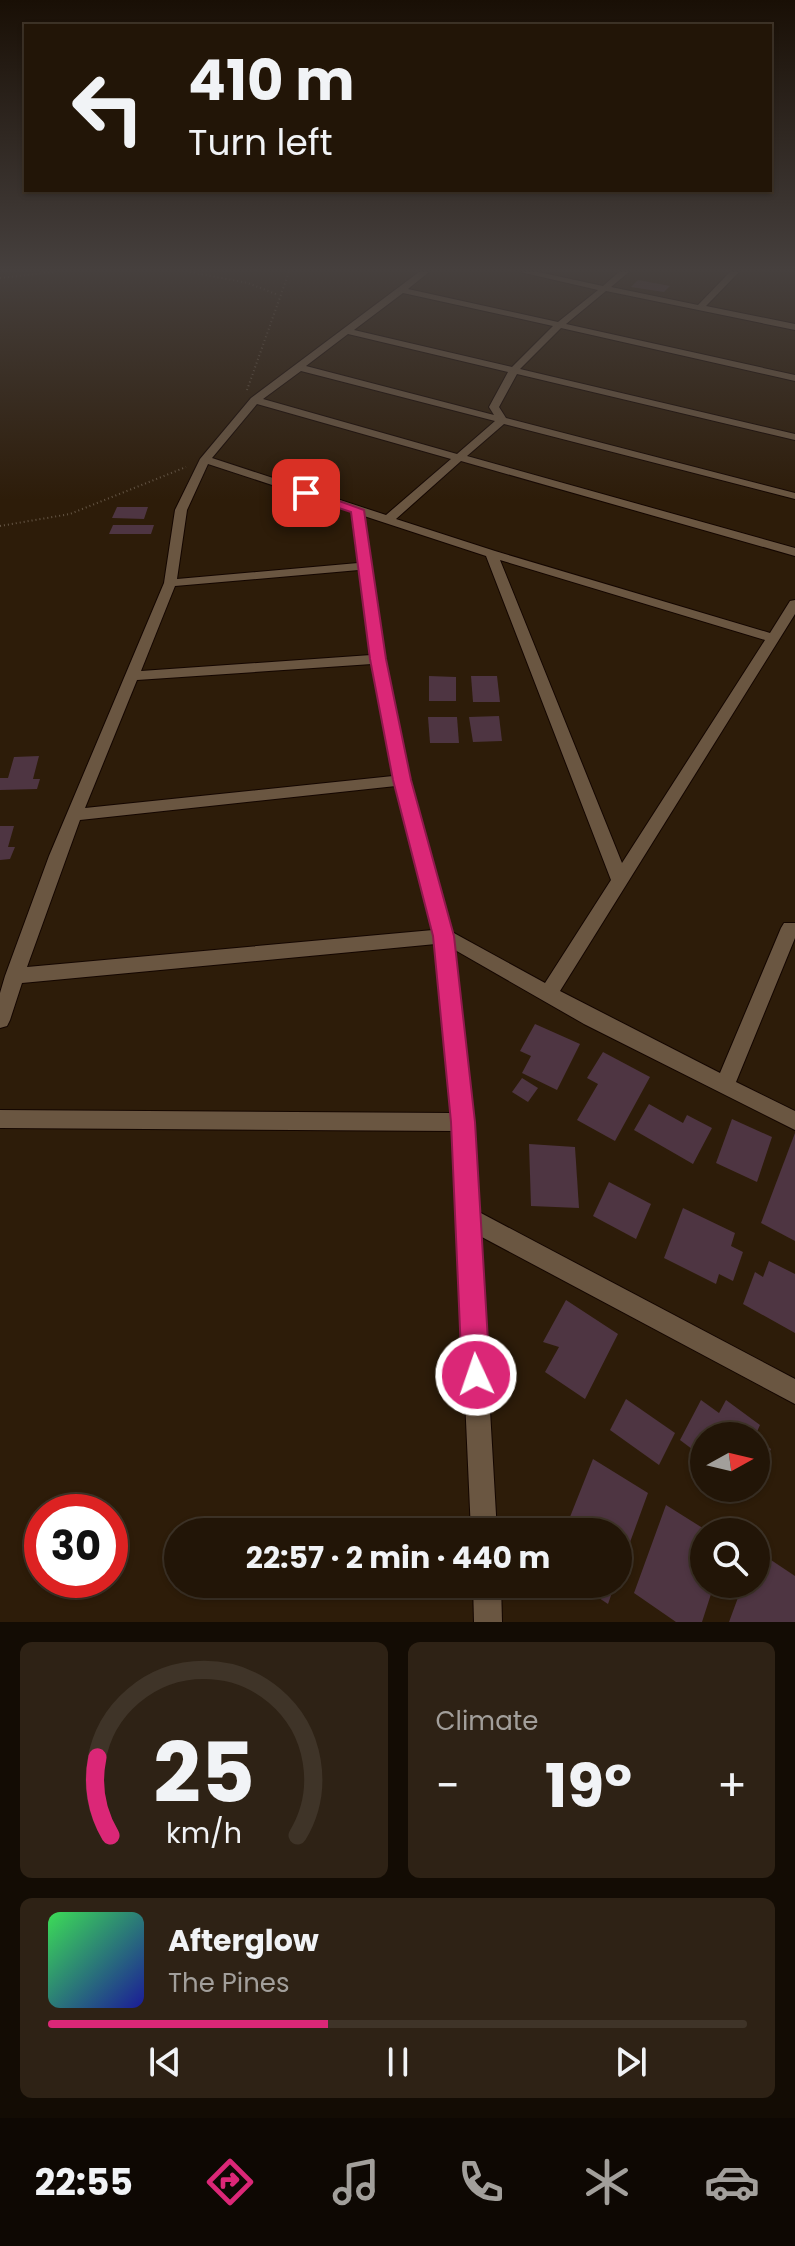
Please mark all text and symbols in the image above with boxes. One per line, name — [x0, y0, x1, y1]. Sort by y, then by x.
text: 410 m — [188, 41, 355, 120]
icon: left — [56, 56, 160, 160]
text: Turn left — [188, 117, 333, 168]
pin — [272, 459, 340, 527]
icon: arrive — [284, 471, 328, 515]
position arrow — [434, 1333, 518, 1417]
north arrow — [690, 1422, 770, 1502]
map controls — [690, 1422, 770, 1598]
speed limit sign: 30 — [24, 1494, 128, 1598]
button: search — [690, 1518, 770, 1598]
text: 22:57 · 2 min · 440 m — [246, 1536, 550, 1579]
text: Climate — [436, 1703, 538, 1739]
text: 25 — [153, 1715, 255, 1831]
text: 19° — [545, 1744, 632, 1828]
text: − — [436, 1755, 460, 1816]
text: + — [717, 1755, 747, 1816]
text: km/h — [166, 1813, 242, 1853]
text: Afterglow — [168, 1919, 319, 1962]
text: The Pines — [168, 1965, 290, 2001]
icon: previous — [143, 2040, 187, 2084]
icon: pause — [376, 2040, 420, 2084]
icon: next — [609, 2040, 653, 2084]
icon: directions — [202, 2154, 258, 2210]
icon: music — [328, 2154, 384, 2210]
icon: phone — [453, 2154, 509, 2210]
icon: climate — [579, 2154, 635, 2210]
icon: car — [704, 2154, 760, 2210]
text: 22:55 — [35, 2157, 133, 2208]

